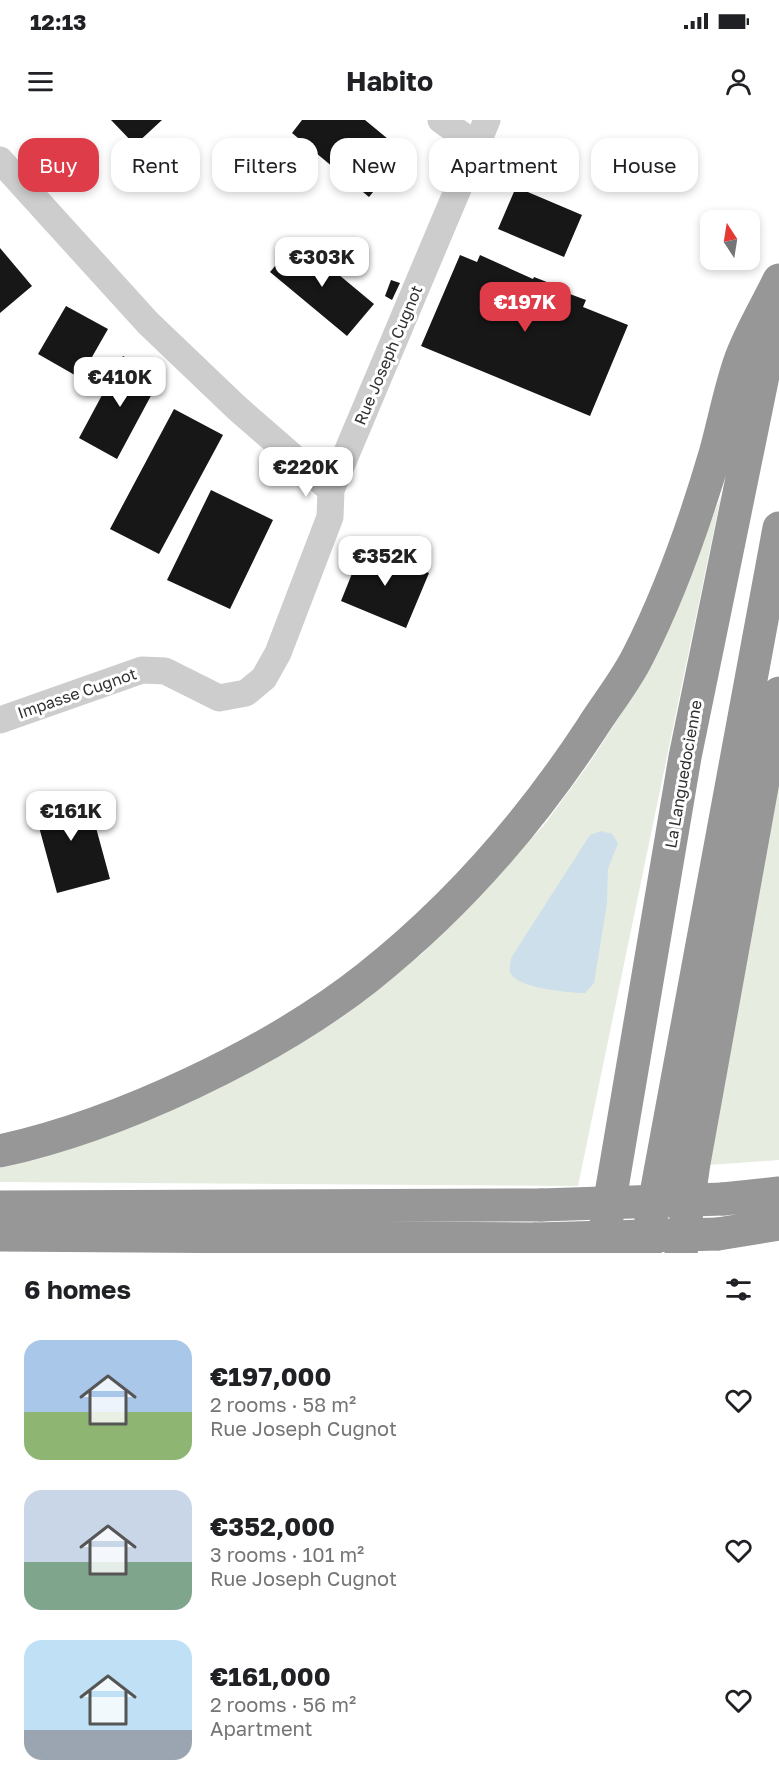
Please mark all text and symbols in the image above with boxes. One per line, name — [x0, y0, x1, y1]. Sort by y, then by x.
text: 12:13 — [30, 8, 87, 35]
icon: menu — [24, 65, 57, 98]
text: Habito — [346, 65, 433, 97]
icon: person — [722, 65, 755, 98]
chip: Buy — [18, 138, 99, 192]
chip: Rent — [111, 138, 200, 192]
chip: Filters — [212, 138, 318, 192]
chip: New — [330, 138, 417, 192]
chip: Apartment — [429, 138, 579, 192]
chip: House — [591, 138, 698, 192]
north arrow — [700, 210, 760, 270]
map controls — [700, 210, 760, 270]
pin: €303K — [280, 237, 364, 288]
text: €303K — [289, 244, 355, 268]
street label: Rue Joseph Cugnot — [350, 282, 426, 428]
pin: €197K — [483, 282, 567, 333]
text: €197K — [494, 289, 556, 313]
pin: €410K — [78, 357, 162, 408]
text: €410K — [88, 364, 152, 388]
pin: €220K — [264, 447, 348, 498]
text: €220K — [273, 454, 339, 478]
pin: €352K — [343, 536, 427, 587]
text: €352K — [352, 543, 418, 567]
street label: Impasse Cugnot — [15, 663, 139, 723]
street label: La Languedocienne — [660, 698, 706, 850]
pin: €161K — [29, 791, 113, 842]
text: €161K — [40, 798, 102, 822]
icon: filters — [722, 1273, 755, 1306]
text: 6 homes — [24, 1274, 131, 1305]
text: €197,000 — [210, 1361, 331, 1392]
icon: home — [72, 1364, 144, 1436]
icon: heart — [722, 1384, 755, 1417]
text: 2 rooms · 58 m² — [210, 1392, 356, 1416]
text: Rue Joseph Cugnot — [210, 1416, 397, 1440]
text: €352,000 — [210, 1511, 335, 1542]
icon: home — [72, 1514, 144, 1586]
icon: heart — [722, 1534, 755, 1567]
text: 3 rooms · 101 m² — [210, 1542, 364, 1566]
text: Rue Joseph Cugnot — [210, 1566, 397, 1590]
text: €161,000 — [210, 1661, 331, 1692]
icon: home — [72, 1664, 144, 1736]
icon: heart — [722, 1684, 755, 1717]
text: 2 rooms · 56 m² — [210, 1692, 356, 1716]
text: Apartment — [210, 1716, 313, 1740]

